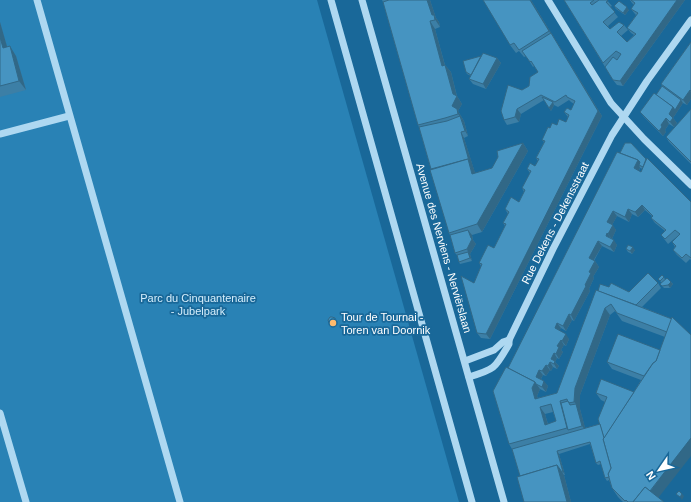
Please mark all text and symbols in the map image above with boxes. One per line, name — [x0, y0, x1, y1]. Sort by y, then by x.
street label: Rue Dekens - Dekensstraat — [519, 160, 591, 286]
street label: Avenue des Nerviens - Nerviërslaan — [414, 162, 474, 334]
park label: Parc du Cinquantenaire - Jubelpark — [140, 292, 256, 317]
place label: Tour de Tournai - Toren van Doornik — [341, 311, 431, 336]
marker: Tour de Tournai - Toren van Doornik — [328, 318, 338, 328]
north arrow — [639, 450, 679, 490]
text: N — [643, 469, 658, 482]

